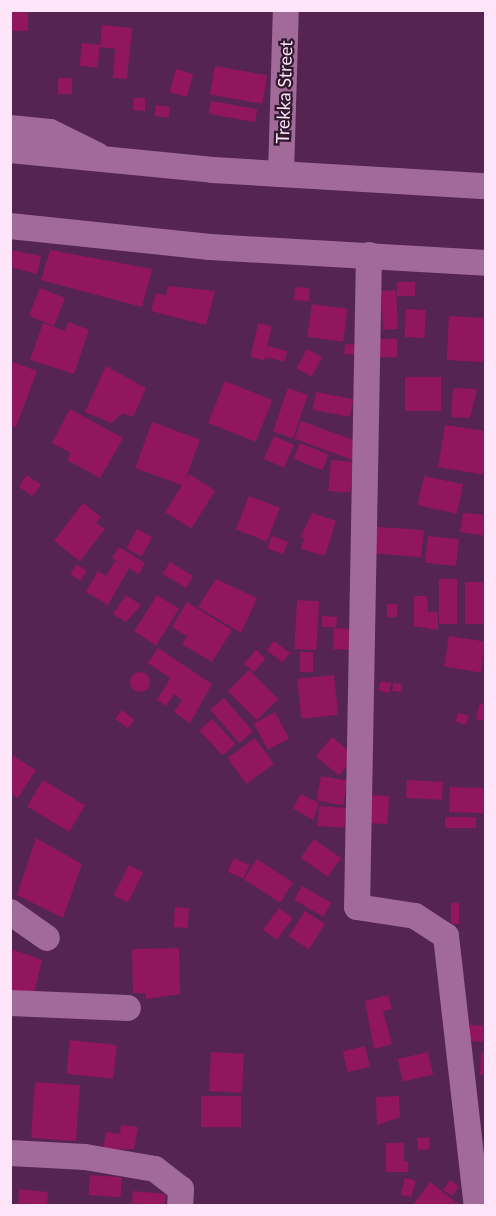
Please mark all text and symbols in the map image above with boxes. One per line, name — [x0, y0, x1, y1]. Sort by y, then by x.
street label: Trekka Street — [271, 40, 297, 144]

